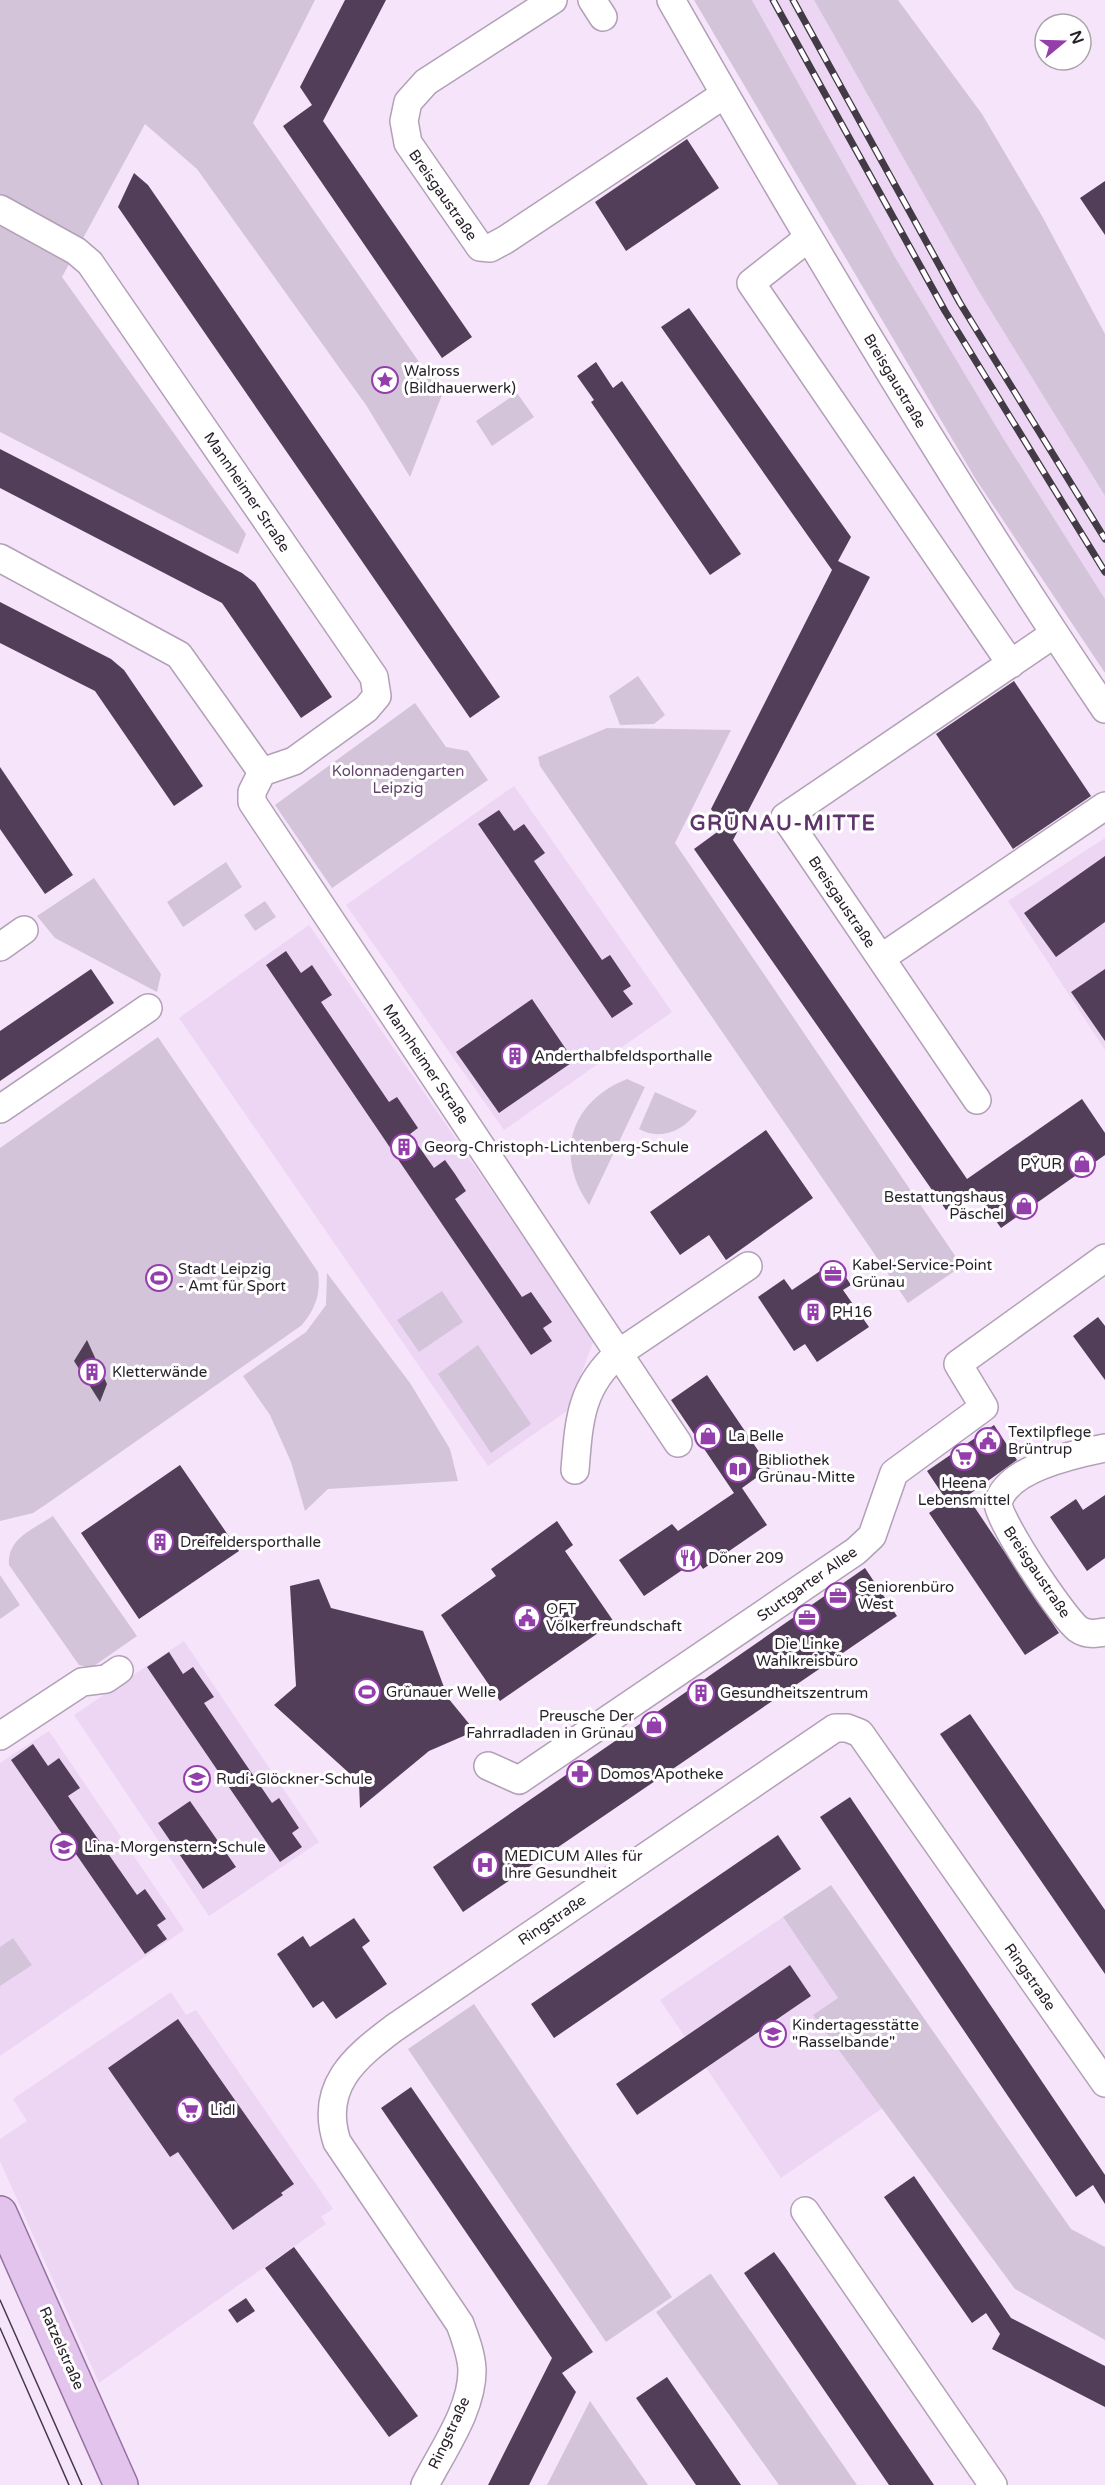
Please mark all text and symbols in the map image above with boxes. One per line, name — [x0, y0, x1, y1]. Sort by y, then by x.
north arrow — [1033, 12, 1093, 72]
text: N — [1065, 28, 1088, 47]
street label: Breisgaustraße — [405, 146, 481, 244]
street label: Breisgaustraße — [860, 331, 930, 431]
place label: Walross (Bildhauerwerk) — [404, 362, 516, 397]
place icon: Walross (Bildhauerwerk) — [370, 365, 400, 395]
street label: Mannheimer Straße — [200, 429, 294, 555]
park label: Kolonnadengarten Leipzig — [332, 762, 464, 797]
district label: GRÜNAU-MITTE — [690, 811, 876, 836]
street label: Breisgaustraße — [805, 853, 879, 951]
street label: Mannheimer Straße — [379, 1001, 473, 1127]
building icon: Anderthalbfeldsporthalle — [500, 1041, 530, 1071]
place label: Anderthalbfeldsporthalle — [534, 1047, 712, 1065]
building icon: Georg-Christoph-Lichtenberg-Schule — [389, 1132, 419, 1162]
place label: Georg-Christoph-Lichtenberg-Schule — [424, 1138, 689, 1156]
shop icon: PŸUR — [1067, 1149, 1097, 1179]
place label: PŸUR — [1020, 1155, 1062, 1173]
place label: Bestattungshaus Päschel — [884, 1188, 1004, 1223]
shop icon: Bestattungshaus Päschel — [1009, 1191, 1039, 1221]
place label: Kabel-Service-Point Grünau — [852, 1256, 992, 1291]
office icon: Kabel-Service-Point Grünau — [818, 1259, 848, 1289]
place label: Stadt Leipzig - Amt für Sport — [178, 1260, 286, 1295]
sports icon: Stadt Leipzig - Amt für Sport — [144, 1263, 174, 1293]
building icon: PH16 — [798, 1297, 828, 1327]
place label: PH16 — [832, 1303, 872, 1321]
building icon: Kletterwände — [77, 1357, 107, 1387]
place label: Kletterwände — [112, 1363, 207, 1381]
shop icon: La Belle — [693, 1421, 723, 1451]
place label: Textilpflege Brüntrup — [1008, 1423, 1091, 1458]
public building icon: Textilpflege Brüntrup — [973, 1426, 1003, 1456]
place label: La Belle — [728, 1427, 784, 1445]
supermarket icon: Heena Lebensmittel — [949, 1442, 979, 1472]
place label: Bibliothek Grünau-Mitte — [758, 1451, 855, 1486]
library icon: Bibliothek Grünau-Mitte — [723, 1454, 753, 1484]
place label: Heena Lebensmittel — [918, 1474, 1010, 1509]
street label: Breisgaustraße — [1000, 1523, 1074, 1621]
building icon: Dreifeldersporthalle — [145, 1527, 175, 1557]
place label: Dreifeldersporthalle — [180, 1533, 321, 1551]
restaurant icon: Döner 209 — [673, 1543, 703, 1573]
street label: Stuttgarter Allee — [753, 1543, 861, 1625]
place label: Döner 209 — [708, 1549, 784, 1567]
place label: Seniorenbüro West — [858, 1578, 954, 1613]
office icon: Seniorenbüro West — [823, 1581, 853, 1611]
place label: OFT Völkerfreundschaft — [546, 1600, 682, 1635]
public building icon: OFT Völkerfreundschaft — [512, 1603, 542, 1633]
office icon: Die Linke Wahlkreisbüro — [792, 1603, 822, 1633]
place label: Die Linke Wahlkreisbüro — [756, 1635, 858, 1670]
sports icon: Grünauer Welle — [352, 1677, 382, 1707]
building icon: Gesundheitszentrum — [686, 1678, 716, 1708]
place label: Grünauer Welle — [386, 1683, 496, 1701]
place label: Gesundheitszentrum — [720, 1684, 868, 1702]
place label: Preusche Der Fahrradladen in Grünau — [466, 1707, 634, 1742]
shop icon: Preusche Der Fahrradladen in Grünau — [639, 1710, 669, 1740]
pharmacy icon: Domos Apotheke — [565, 1759, 595, 1789]
school or university icon: Rudi-Glöckner-Schule — [182, 1764, 212, 1794]
place label: Domos Apotheke — [600, 1765, 724, 1783]
place label: Rudi-Glöckner-Schule — [216, 1770, 372, 1788]
school or university icon: Lina-Morgenstern-Schule — [49, 1832, 79, 1862]
place label: Lina-Morgenstern-Schule — [84, 1838, 266, 1856]
place label: MEDICUM Alles für Ihre Gesundheit — [504, 1847, 643, 1882]
hospital icon: MEDICUM Alles für Ihre Gesundheit — [470, 1850, 500, 1880]
street label: Ringstraße — [515, 1891, 589, 1949]
street label: Ringstraße — [1000, 1940, 1060, 2014]
place label: Kindertagesstätte "Rasselbande" — [792, 2016, 919, 2051]
school or university icon: Kindertagesstätte "Rasselbande" — [758, 2019, 788, 2049]
supermarket icon: Lidl — [175, 2095, 205, 2125]
place label: Lidl — [210, 2101, 236, 2119]
street label: Ratzelstraße — [36, 2304, 88, 2392]
street label: Ringstraße — [424, 2394, 474, 2472]

